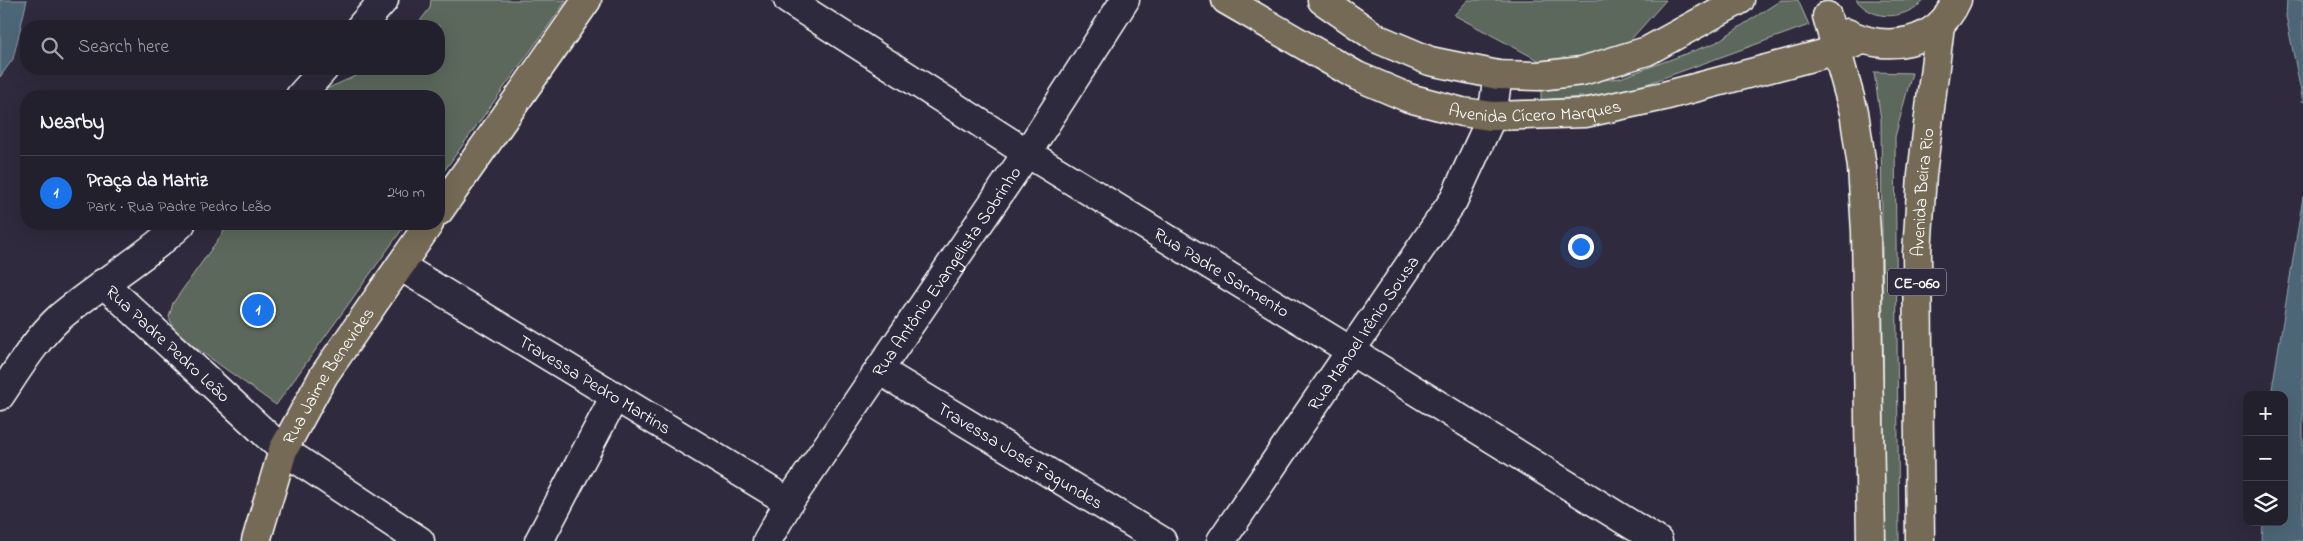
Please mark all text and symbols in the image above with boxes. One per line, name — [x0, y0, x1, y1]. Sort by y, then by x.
search box — [20, 20, 445, 75]
icon: search — [38, 34, 66, 62]
text: Search here — [78, 34, 169, 61]
street label: Avenida Cícero Marques — [1445, 95, 1624, 131]
text: Nearby — [40, 108, 104, 138]
street label: Avenida Beira Rio — [1906, 127, 1943, 257]
street label: Rua Antônio Evangelista Sobrinho — [867, 162, 1029, 383]
text: Praça da Matriz — [87, 168, 208, 195]
text: 1 — [53, 181, 59, 205]
text: 240 m — [387, 181, 425, 205]
text: Park · Rua Padre Pedro Leão — [87, 195, 271, 219]
street label: Rua Padre Sarmento — [1148, 222, 1294, 325]
your location — [1568, 234, 1594, 260]
street label: Rua Manoel Irênio Sousa — [1302, 251, 1427, 417]
road number: CE-060 — [1888, 268, 1946, 296]
street label: Rua Padre Pedro Leão — [99, 280, 235, 410]
pin: 1 — [242, 291, 274, 329]
street label: Rua Jaime Benevides — [277, 303, 382, 450]
street label: Travessa Pedro Martins — [513, 330, 675, 442]
map controls — [2243, 391, 2288, 526]
button: + — [2243, 391, 2288, 436]
street label: Travessa José Fagundes — [931, 397, 1107, 517]
button: − — [2243, 436, 2288, 481]
button: layers — [2243, 481, 2288, 526]

